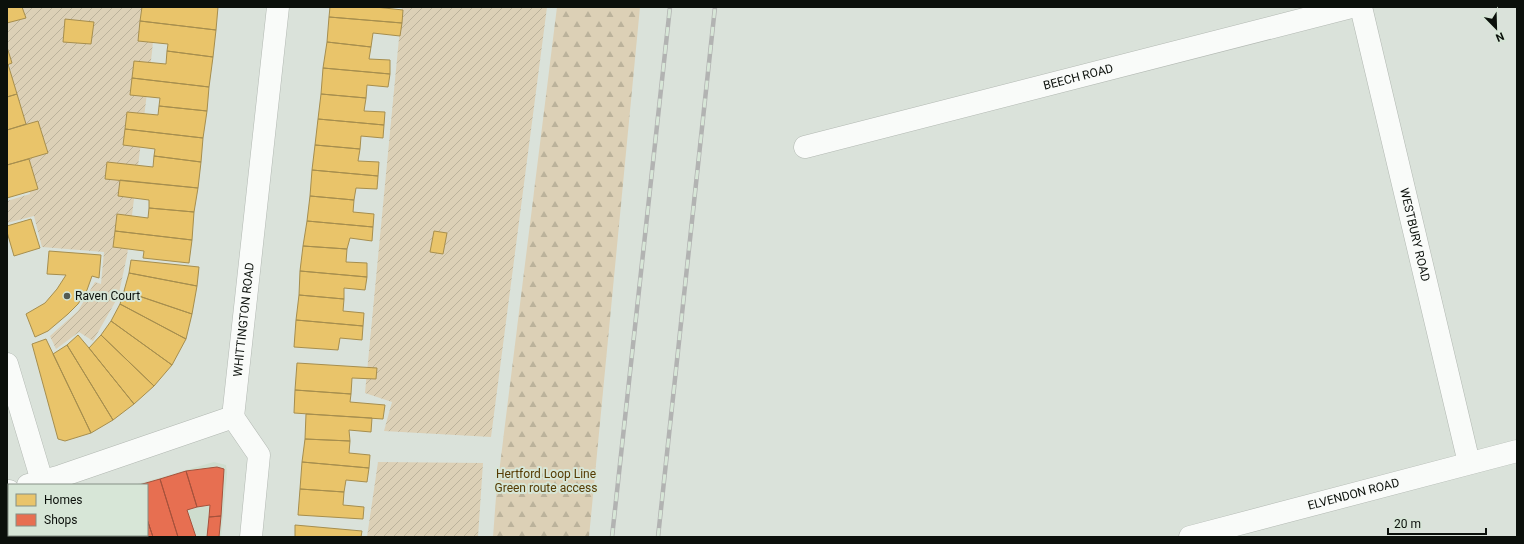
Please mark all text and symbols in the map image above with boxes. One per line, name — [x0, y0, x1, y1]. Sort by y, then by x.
north arrow — [1476, 8, 1516, 48]
text: N — [1493, 29, 1506, 44]
street label: BEECH ROAD — [1042, 61, 1115, 93]
street label: WESTBURY ROAD — [1397, 187, 1433, 283]
street label: WHITTINGTON ROAD — [230, 262, 257, 377]
place label: Raven Court — [75, 289, 140, 303]
marker: Raven Court — [62, 291, 72, 301]
park label: Hertford Loop Line Green route access — [495, 467, 597, 495]
street label: ELVENDON ROAD — [1306, 475, 1401, 513]
legend — [8, 484, 148, 536]
text: Homes — [44, 493, 82, 507]
scale bar — [1388, 510, 1486, 536]
text: Shops — [44, 513, 78, 527]
text: 20 m — [1394, 517, 1421, 531]

